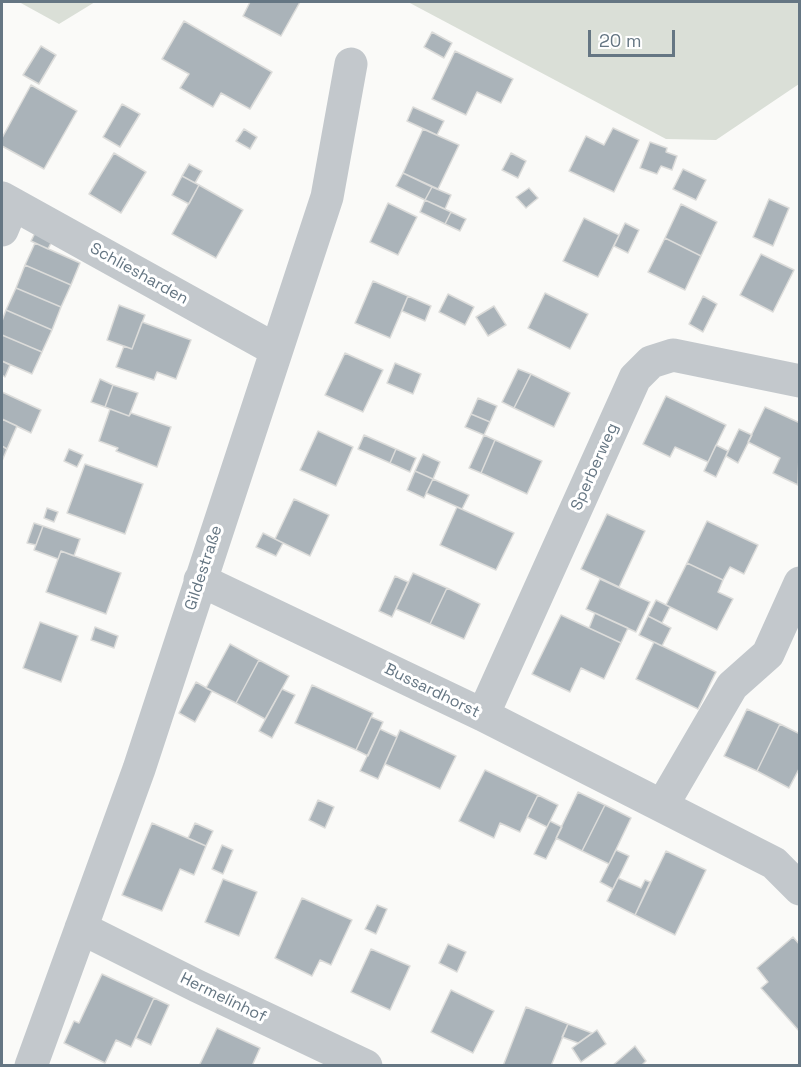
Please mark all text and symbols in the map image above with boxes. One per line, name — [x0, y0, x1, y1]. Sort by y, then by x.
scale bar — [591, 18, 678, 56]
text: 20 m — [599, 29, 642, 52]
street label: Schliesharden — [87, 239, 191, 309]
street label: Sperberweg — [567, 420, 623, 514]
street label: Gildestraße — [181, 523, 227, 613]
street label: Bussardhorst — [381, 660, 483, 722]
street label: Hermelinhof — [177, 969, 269, 1027]

